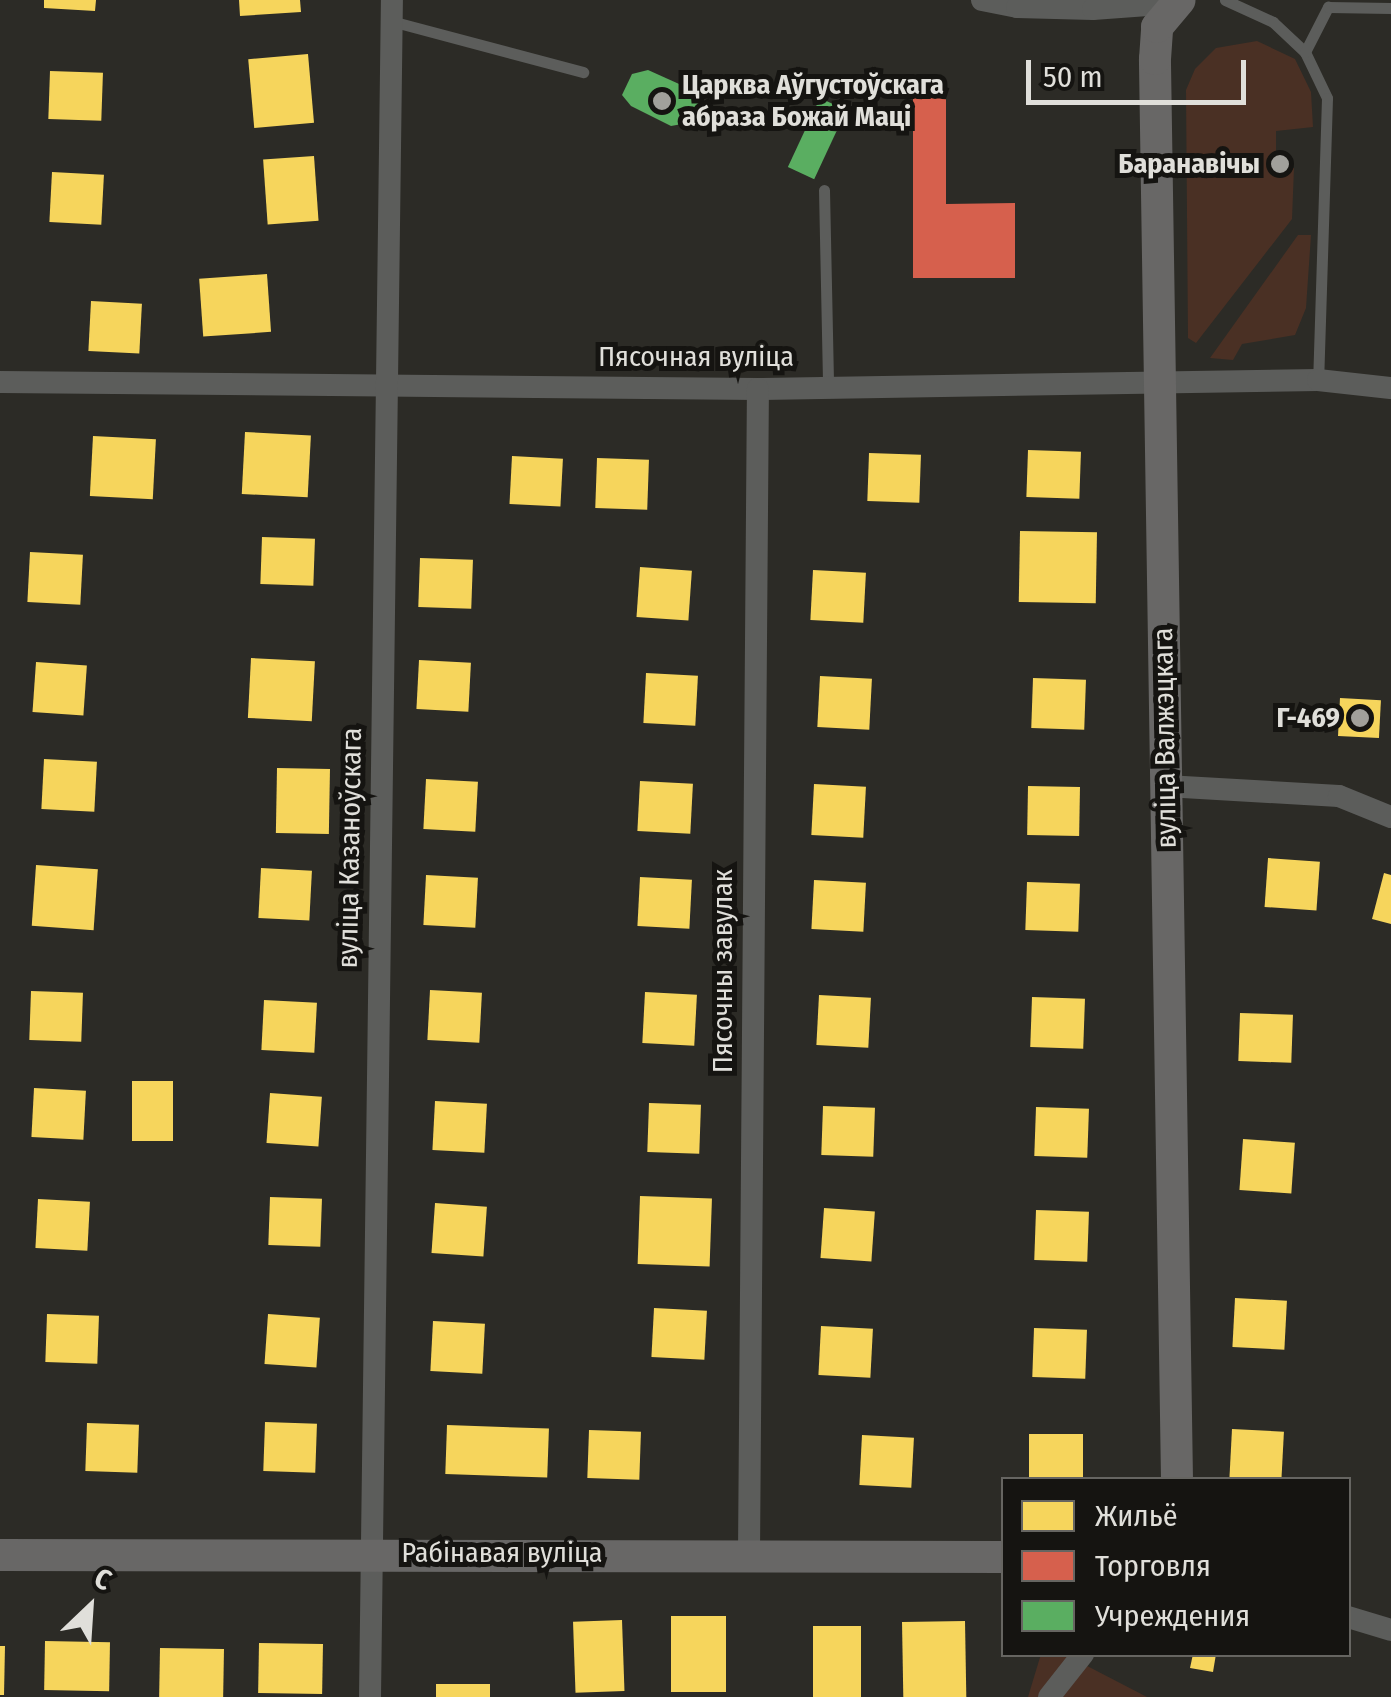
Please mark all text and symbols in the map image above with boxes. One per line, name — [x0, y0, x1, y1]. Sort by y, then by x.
scale bar — [1031, 40, 1251, 102]
text: 50 m — [1043, 59, 1103, 95]
place label: Царква Аўгустоўскага абраза Божай Маці — [682, 68, 944, 134]
marker: Царква Аўгустоўскага абраза Божай Маці — [651, 90, 673, 112]
place label: Баранавічы — [1118, 147, 1260, 181]
marker: Баранавічы — [1269, 153, 1291, 175]
street label: Пясочная вуліца — [598, 340, 794, 374]
street label: вуліца Валжэцкага — [1146, 627, 1184, 849]
place label: Г-469 — [1276, 701, 1340, 735]
marker: Г-469 — [1349, 707, 1371, 729]
street label: вуліца Казаноўскага — [331, 727, 369, 969]
street label: Пясочны завулак — [706, 869, 740, 1073]
legend — [1001, 1477, 1351, 1657]
text: Жильё — [1095, 1498, 1178, 1534]
street label: Рабінавая вуліца — [402, 1536, 602, 1570]
text: Торговля — [1095, 1548, 1211, 1584]
north arrow — [40, 1557, 140, 1657]
text: С — [89, 1561, 117, 1597]
text: Учреждения — [1095, 1598, 1250, 1634]

